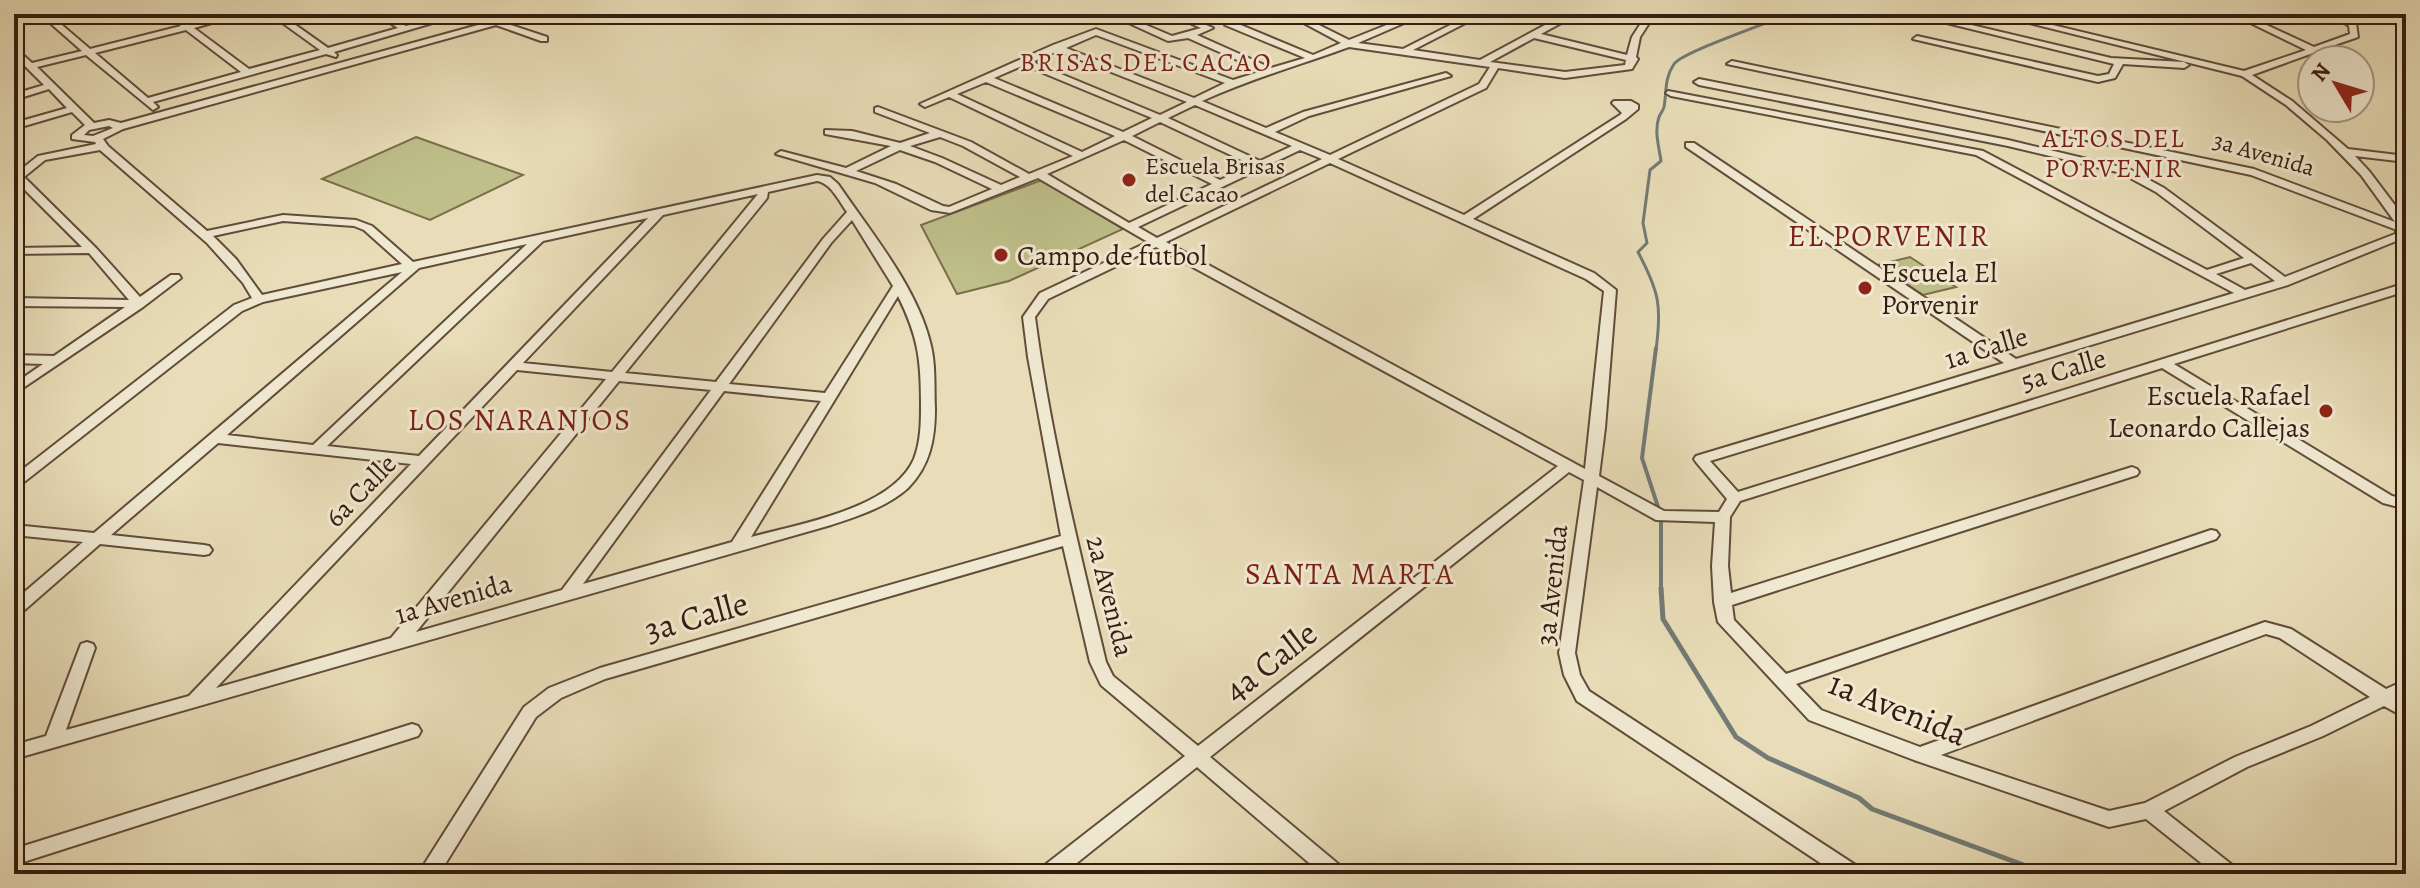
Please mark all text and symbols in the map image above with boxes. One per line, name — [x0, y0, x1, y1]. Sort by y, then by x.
north arrow — [2296, 44, 2376, 124]
district label: BRISAS DEL CACAO — [1019, 45, 1273, 80]
text: N — [2304, 57, 2338, 88]
district label: ALTOS DEL PORVENIR — [2042, 121, 2185, 186]
street label: 3a Avenida — [2209, 124, 2319, 184]
place label: Escuela Brisas del Cacao — [1145, 150, 1285, 210]
marker: Escuela Brisas del Cacao — [1120, 171, 1138, 189]
district label: EL PORVENIR — [1788, 216, 1990, 256]
place label: Campo de futbol — [1017, 237, 1207, 275]
marker: Campo de futbol — [992, 246, 1010, 264]
place label: Escuela El Porvenir — [1881, 254, 1997, 324]
marker: Escuela El Porvenir — [1856, 279, 1874, 297]
street label: 1a Calle — [1940, 317, 2032, 379]
street label: 5a Calle — [2016, 339, 2111, 401]
place label: Escuela Rafael Leonardo Callejas — [2108, 377, 2310, 447]
district label: LOS NARANJOS — [408, 400, 632, 440]
marker: Escuela Rafael Leonardo Callejas — [2317, 402, 2335, 420]
street label: 6a Calle — [316, 446, 405, 536]
street label: 3a Avenida — [1527, 522, 1577, 648]
street label: 2a Avenida — [1077, 532, 1143, 661]
district label: SANTA MARTA — [1245, 554, 1455, 594]
street label: 1a Avenida — [390, 564, 516, 634]
street label: 3a Calle — [639, 579, 753, 654]
street label: 4a Calle — [1214, 610, 1327, 713]
street label: 1a Avenida — [1822, 659, 1974, 758]

